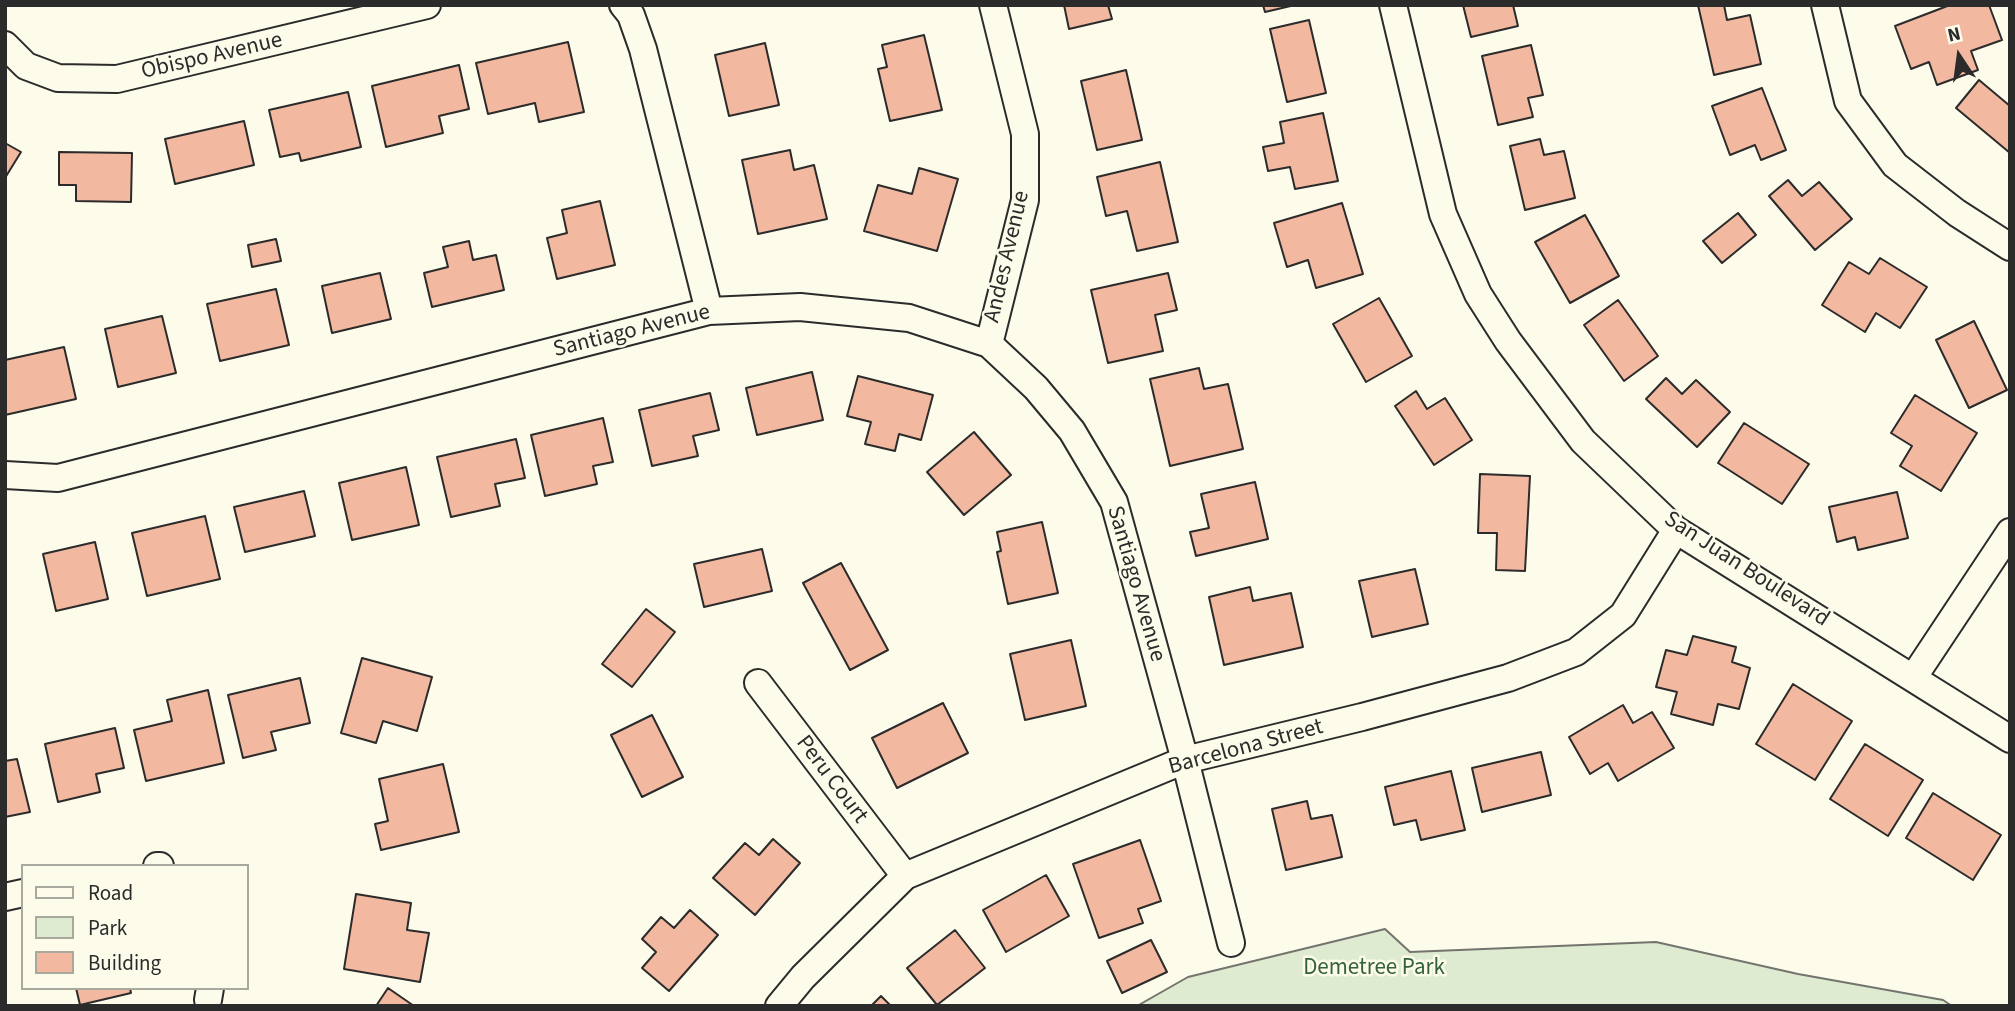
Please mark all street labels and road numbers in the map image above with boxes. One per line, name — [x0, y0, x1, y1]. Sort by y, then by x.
street label: Obispo Avenue — [139, 27, 285, 87]
street label: Andes Avenue — [979, 188, 1037, 326]
street label: Santiago Avenue — [551, 299, 713, 365]
street label: Santiago Avenue — [1100, 503, 1170, 665]
street label: San Juan Boulevard — [1658, 506, 1834, 634]
street label: Barcelona Street — [1166, 714, 1326, 782]
street label: Peru Court — [789, 731, 873, 829]

